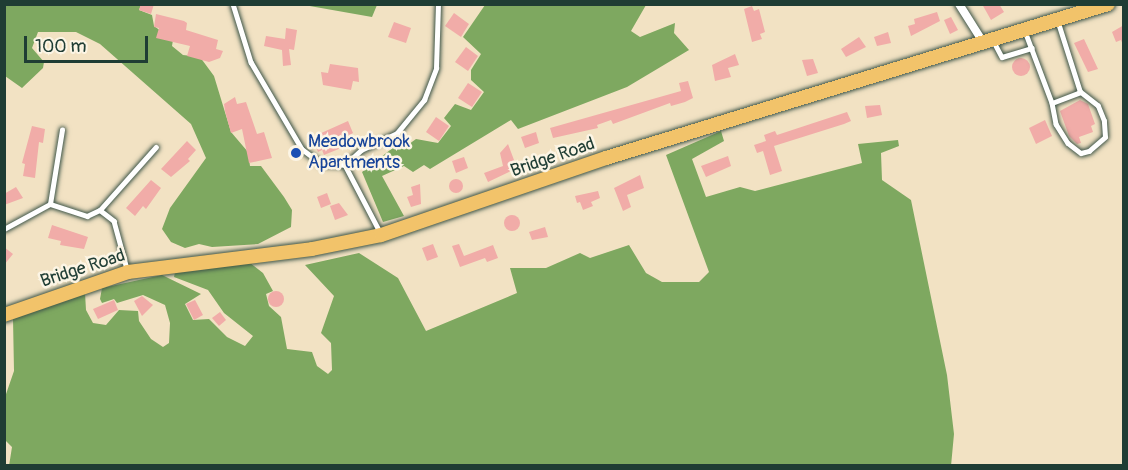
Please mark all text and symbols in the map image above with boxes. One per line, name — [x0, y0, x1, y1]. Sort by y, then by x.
scale bar — [27, 24, 152, 62]
text: 100 m — [35, 35, 87, 58]
place label: Meadowbrook Apartments — [308, 132, 410, 174]
street label: Bridge Road — [508, 134, 598, 182]
marker: Meadowbrook Apartments — [289, 146, 303, 160]
street label: Bridge Road — [38, 245, 128, 293]

